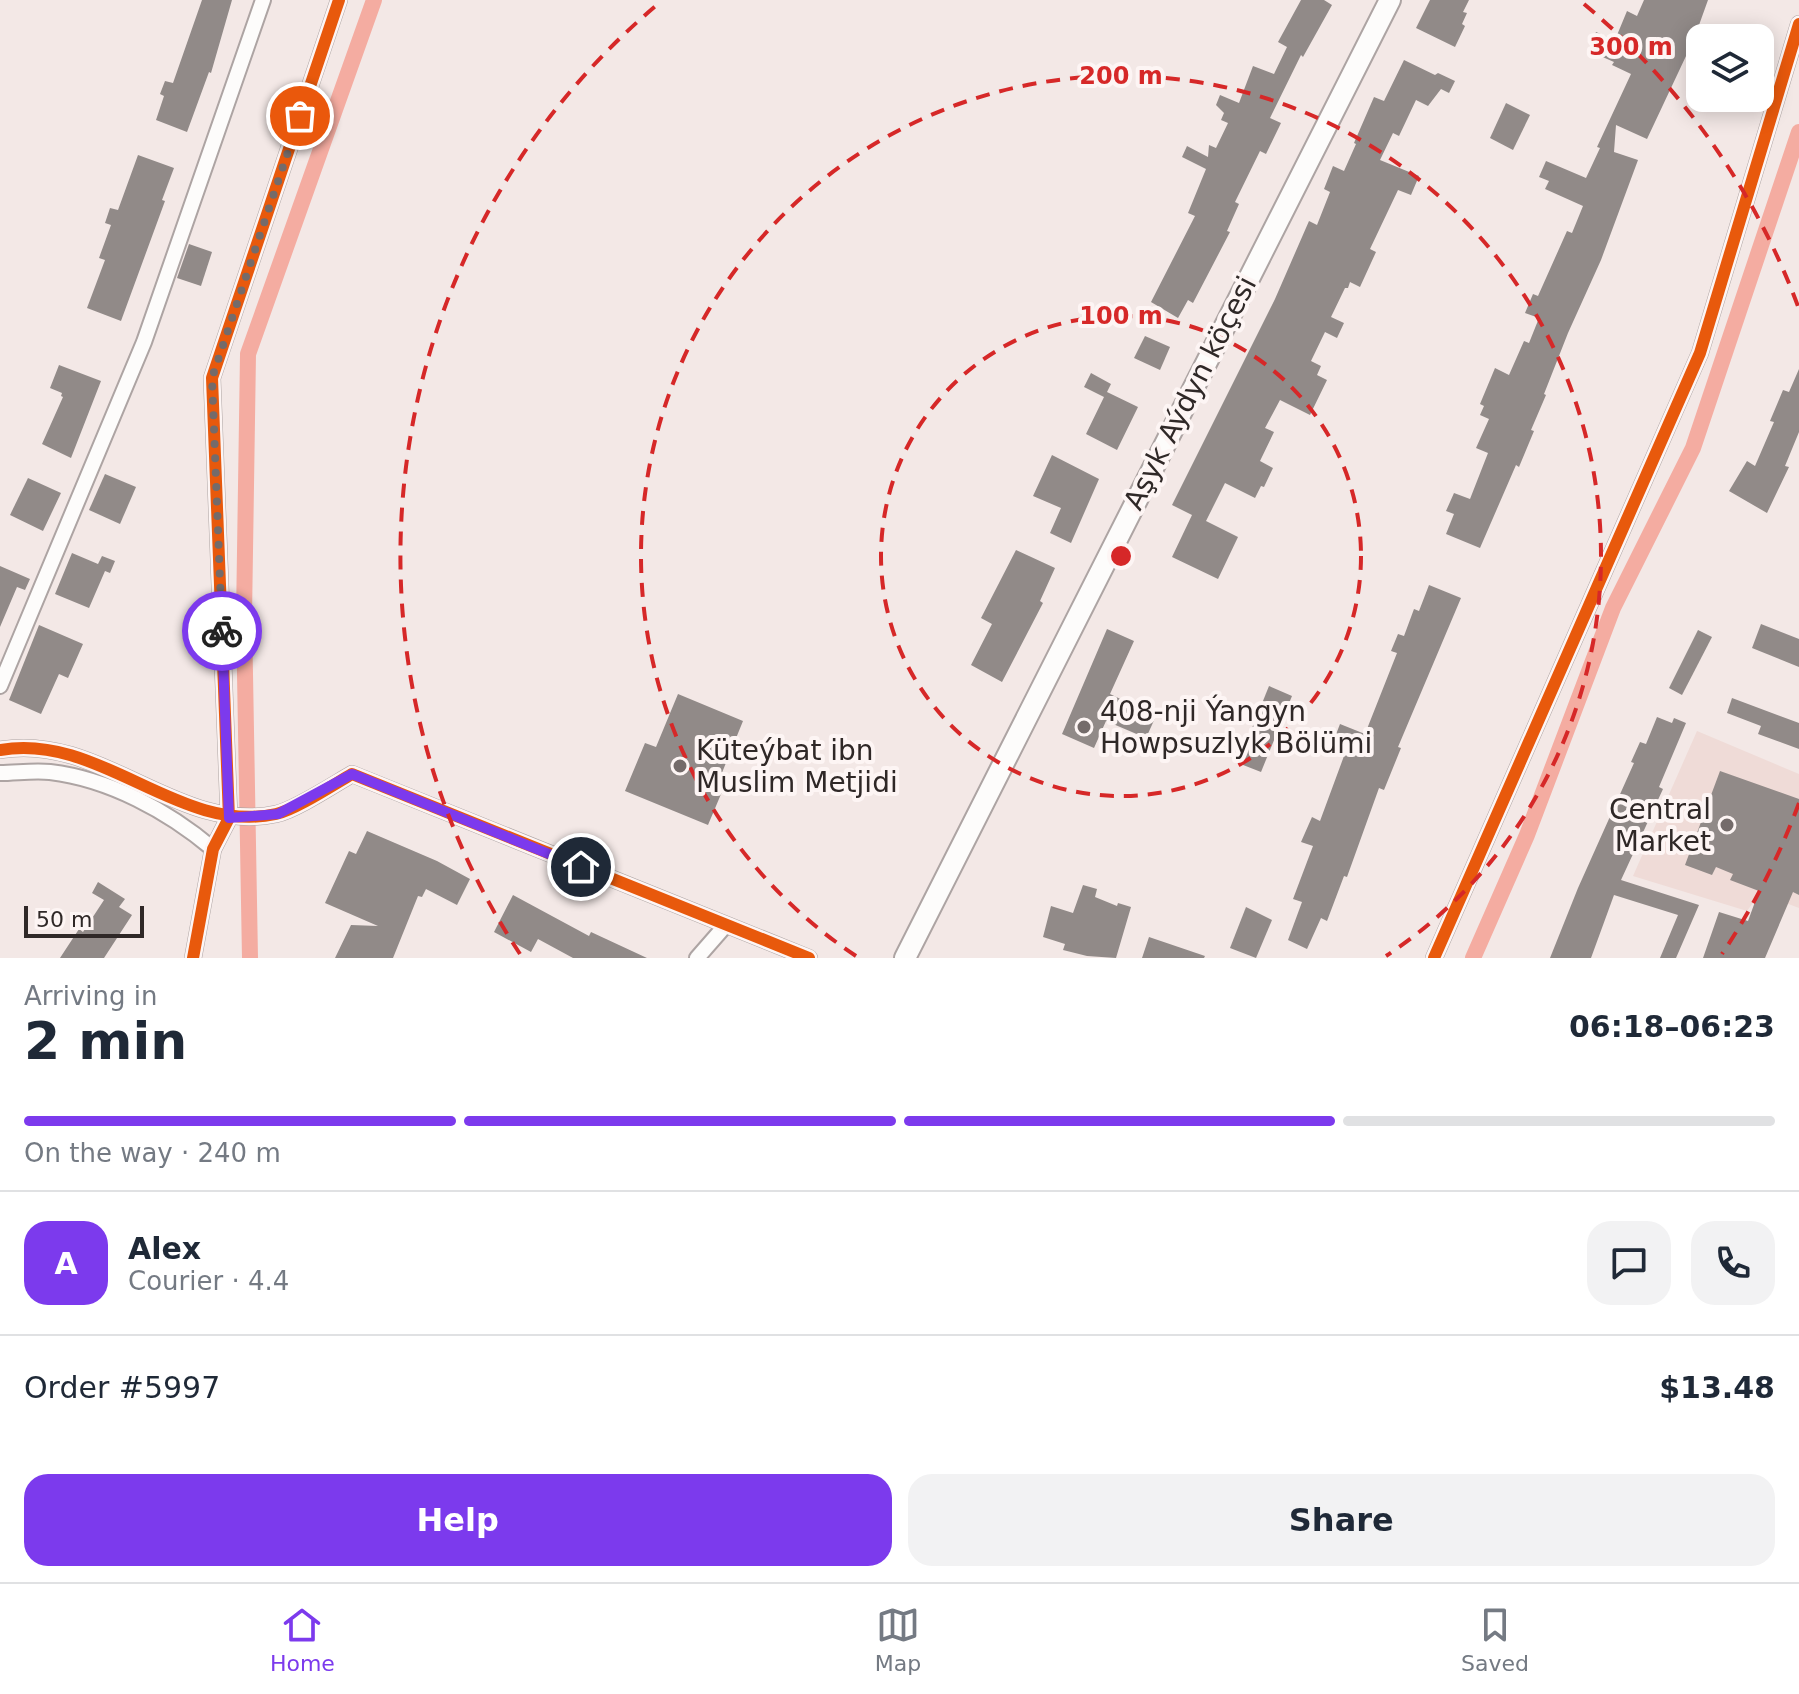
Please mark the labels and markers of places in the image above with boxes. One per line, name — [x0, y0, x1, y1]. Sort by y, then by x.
pin — [266, 82, 334, 150]
centre of rings — [1107, 542, 1135, 570]
place label: 408-nji Ýangyn Howpsuzlyk Bölümi — [1100, 694, 1372, 760]
marker: 408-nji Ýangyn Howpsuzlyk Bölümi — [1075, 718, 1093, 736]
place label: Küteýbat ibn Muslim Metjidi — [696, 734, 898, 799]
marker: Küteýbat ibn Muslim Metjidi — [671, 757, 689, 775]
place label: Central Market — [1609, 793, 1711, 858]
marker: Central Market — [1718, 816, 1736, 834]
pin — [547, 833, 615, 901]

